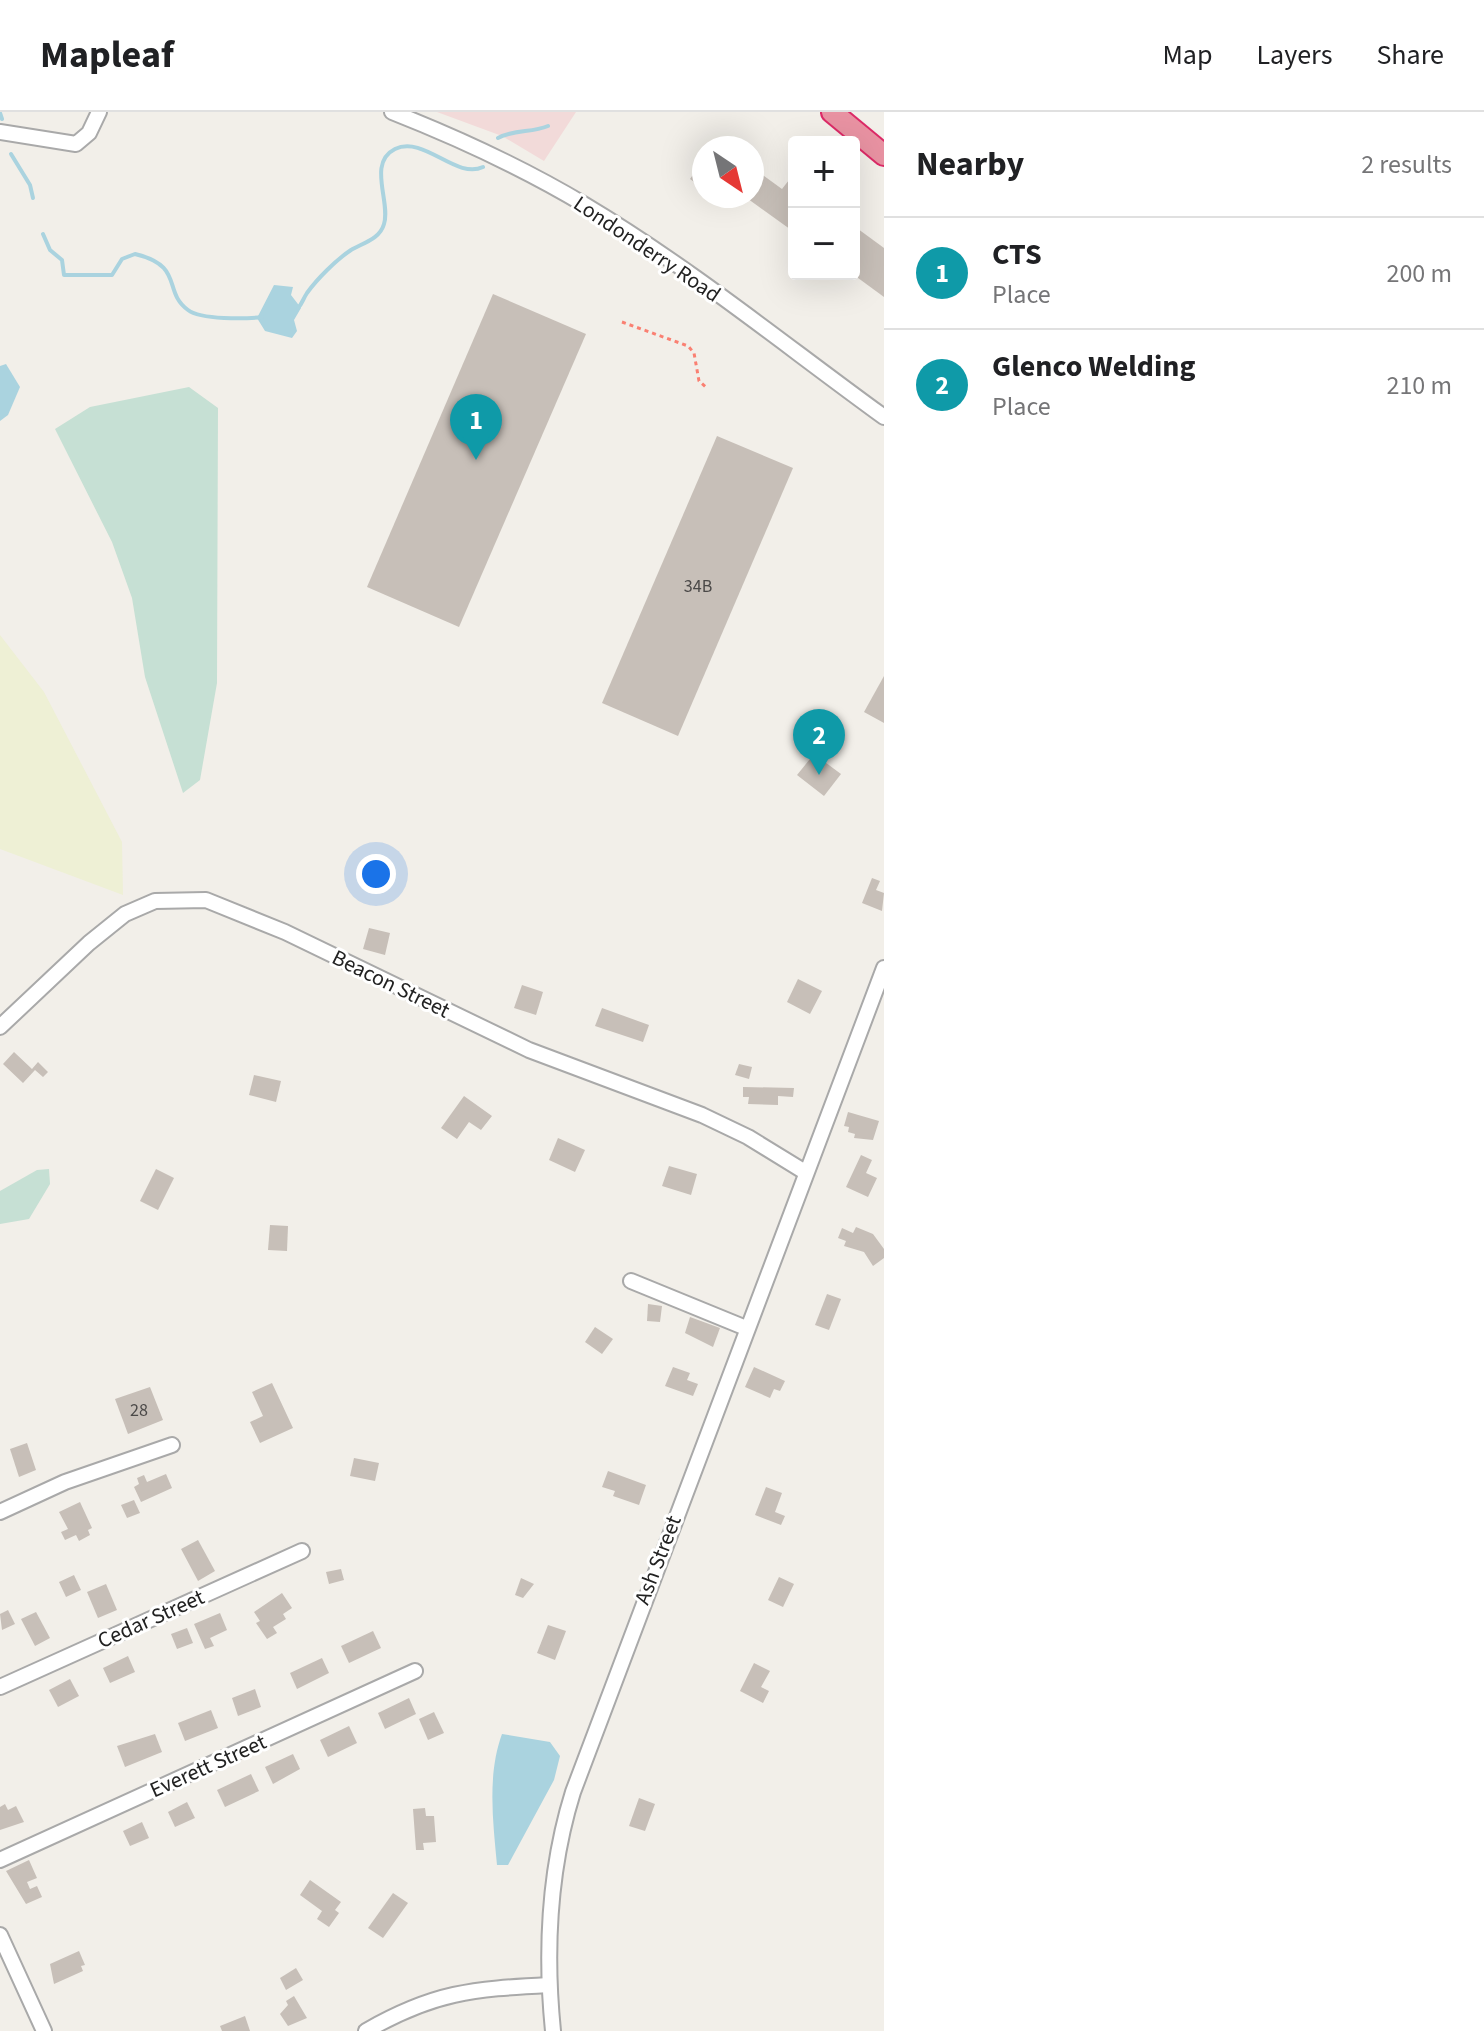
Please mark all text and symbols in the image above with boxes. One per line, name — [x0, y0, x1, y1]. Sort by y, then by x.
text: Mapleaf — [40, 28, 174, 82]
text: Map — [1162, 35, 1212, 75]
text: Layers — [1256, 35, 1332, 75]
text: Share — [1376, 35, 1444, 75]
north arrow — [692, 136, 764, 208]
map controls — [788, 136, 860, 280]
button: + — [788, 136, 860, 208]
text: Nearby — [916, 140, 1024, 189]
text: 2 results — [1361, 146, 1452, 183]
street label: Londonderry Road — [567, 188, 727, 310]
button: − — [788, 208, 860, 280]
text: CTS — [992, 233, 1042, 276]
text: 1 — [935, 255, 949, 292]
text: 200 m — [1386, 255, 1452, 292]
text: Place — [992, 276, 1051, 313]
text: Glenco Welding — [992, 345, 1195, 388]
text: 2 — [935, 367, 949, 404]
text: 210 m — [1386, 367, 1452, 404]
text: Place — [992, 388, 1051, 425]
pin: 1 — [450, 394, 502, 460]
house number: 34B — [684, 574, 712, 599]
pin: 2 — [793, 709, 845, 775]
your location — [356, 854, 396, 894]
street label: Beacon Street — [327, 942, 456, 1027]
house number: 28 — [130, 1398, 148, 1423]
street label: Ash Street — [626, 1510, 690, 1609]
street label: Cedar Street — [92, 1581, 210, 1657]
street label: Everett Street — [145, 1726, 272, 1806]

